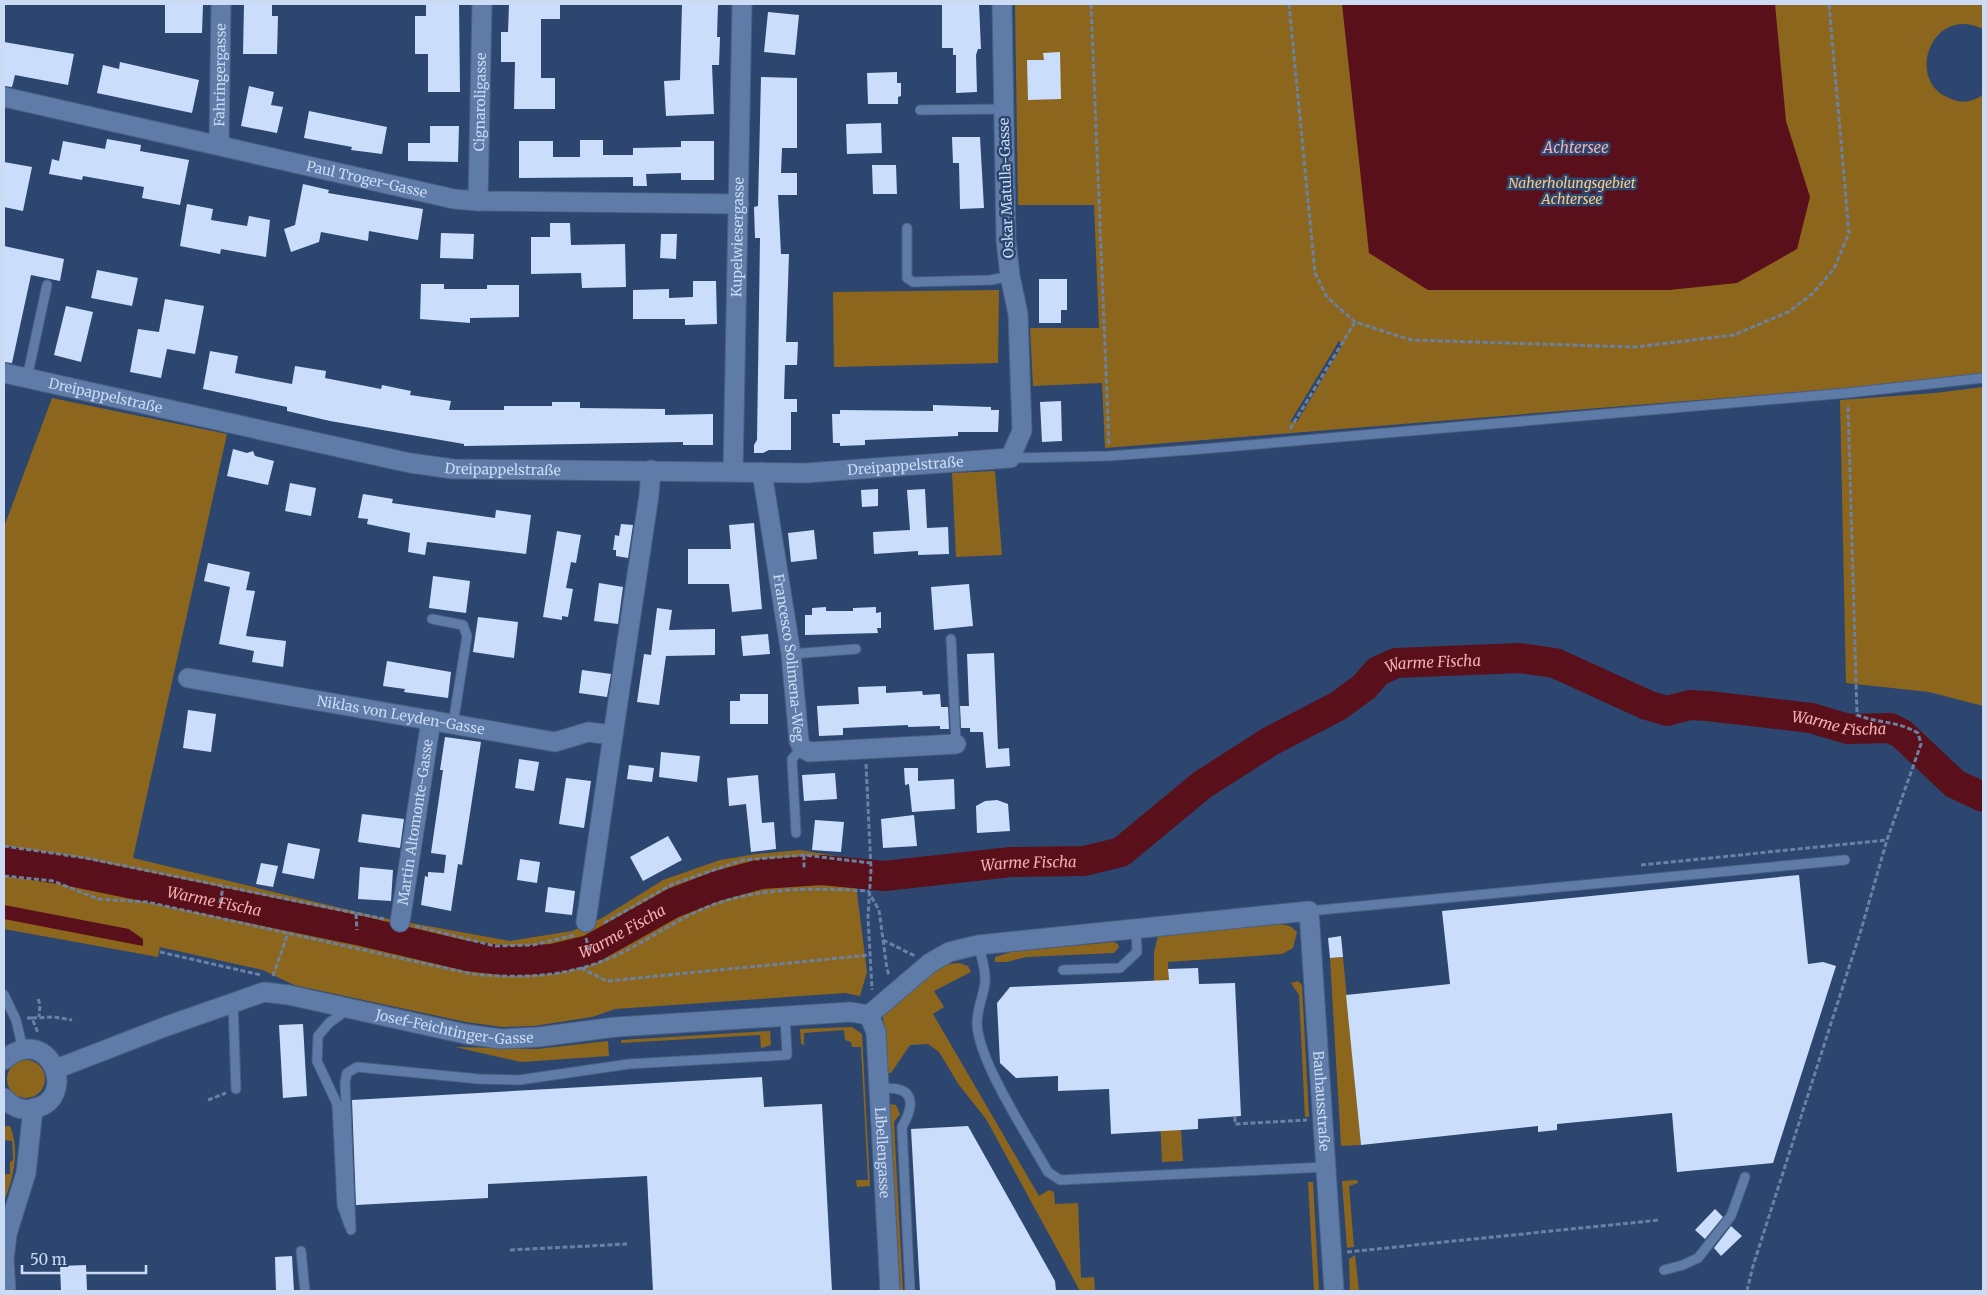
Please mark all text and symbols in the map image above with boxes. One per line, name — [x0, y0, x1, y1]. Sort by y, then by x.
street label: Fahringergasse — [210, 23, 230, 127]
street label: Cignaroligasse — [470, 52, 490, 152]
street label: Oskar Matulla-Gasse — [995, 118, 1017, 258]
water label: Achtersee — [1542, 138, 1609, 157]
street label: Paul Troger-Gasse — [305, 157, 429, 202]
park label: Naherholungsgebiet Achtersee — [1508, 174, 1636, 208]
street label: Kupelwiesergasse — [727, 177, 748, 297]
street label: Dreipappelstraße — [47, 374, 164, 417]
street label: Dreipappelstraße — [847, 452, 964, 479]
street label: Dreipappelstraße — [443, 459, 561, 479]
street label: Francesco Solimena-Weg — [769, 573, 808, 743]
water label: Warme Fischa — [1382, 650, 1481, 676]
street label: Niklas von Leyden-Gasse — [316, 692, 486, 739]
water label: Warme Fischa — [1791, 706, 1886, 739]
street label: Martin Altomonte-Gasse — [394, 738, 437, 906]
water label: Warme Fischa — [980, 852, 1077, 875]
water label: Warme Fischa — [165, 882, 263, 920]
water label: Warme Fischa — [577, 900, 669, 962]
street label: Josef-Feichtinger-Gasse — [373, 1005, 534, 1048]
street label: Bauhausstraße — [1309, 1050, 1334, 1152]
street label: Libellengasse — [871, 1106, 894, 1198]
scale bar — [22, 1242, 146, 1274]
text: 50 m — [30, 1250, 67, 1269]

